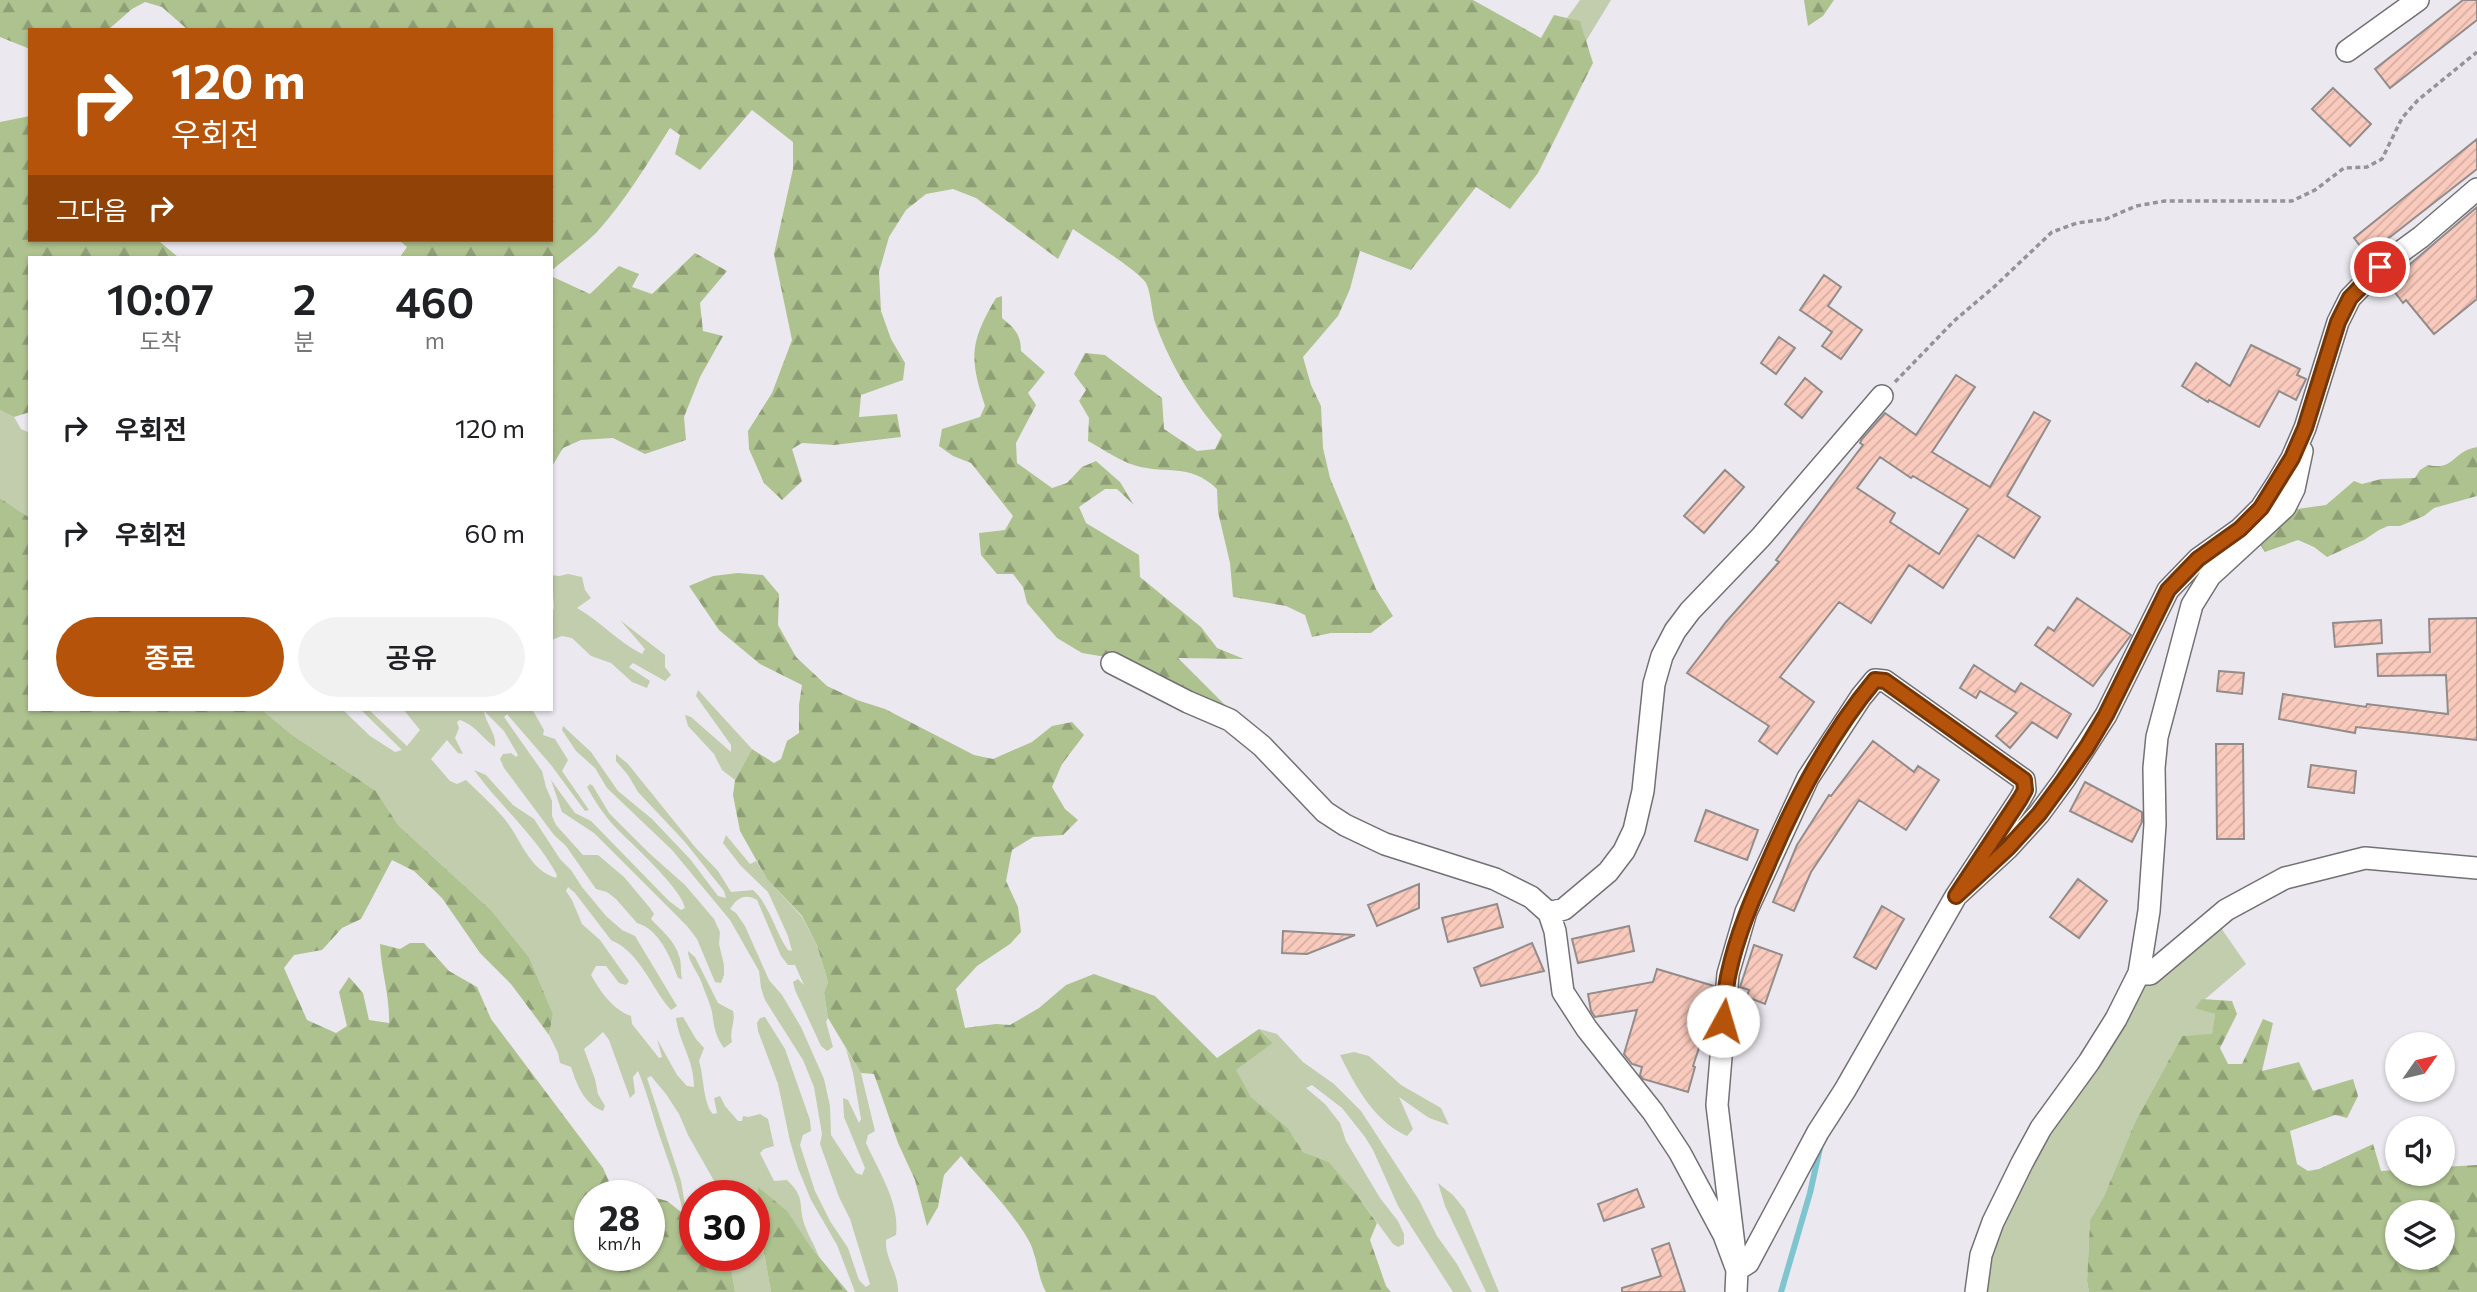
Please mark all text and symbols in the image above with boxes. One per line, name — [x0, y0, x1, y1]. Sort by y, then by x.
text: 120 m — [171, 49, 305, 109]
icon: right — [56, 56, 147, 147]
text: 우회전 — [171, 113, 259, 153]
icon: right — [142, 189, 180, 227]
text: 그다음 — [56, 194, 128, 225]
pin — [2350, 237, 2410, 297]
icon: arrive — [2361, 248, 2399, 286]
text: 10:07 — [107, 272, 214, 324]
text: 2 — [293, 272, 316, 324]
text: 460 — [395, 275, 474, 327]
text: m — [425, 326, 445, 354]
text: 도착 — [139, 327, 182, 355]
text: 분 — [294, 327, 315, 355]
icon: right — [56, 409, 94, 447]
text: 120 m — [455, 412, 525, 443]
text: 우회전 — [115, 413, 187, 444]
icon: right — [56, 514, 94, 552]
text: 60 m — [465, 517, 525, 548]
text: 우회전 — [115, 518, 187, 549]
button: 종료 — [56, 617, 284, 697]
button: 공유 — [298, 617, 525, 697]
position arrow — [1686, 984, 1760, 1058]
north arrow — [2385, 1032, 2455, 1102]
map controls — [2385, 1032, 2455, 1270]
button: sound — [2385, 1116, 2455, 1186]
speed limit sign: 30 — [679, 1180, 770, 1271]
text: 28 — [599, 1195, 640, 1238]
button: layers — [2385, 1200, 2455, 1270]
text: km/h — [598, 1232, 641, 1254]

